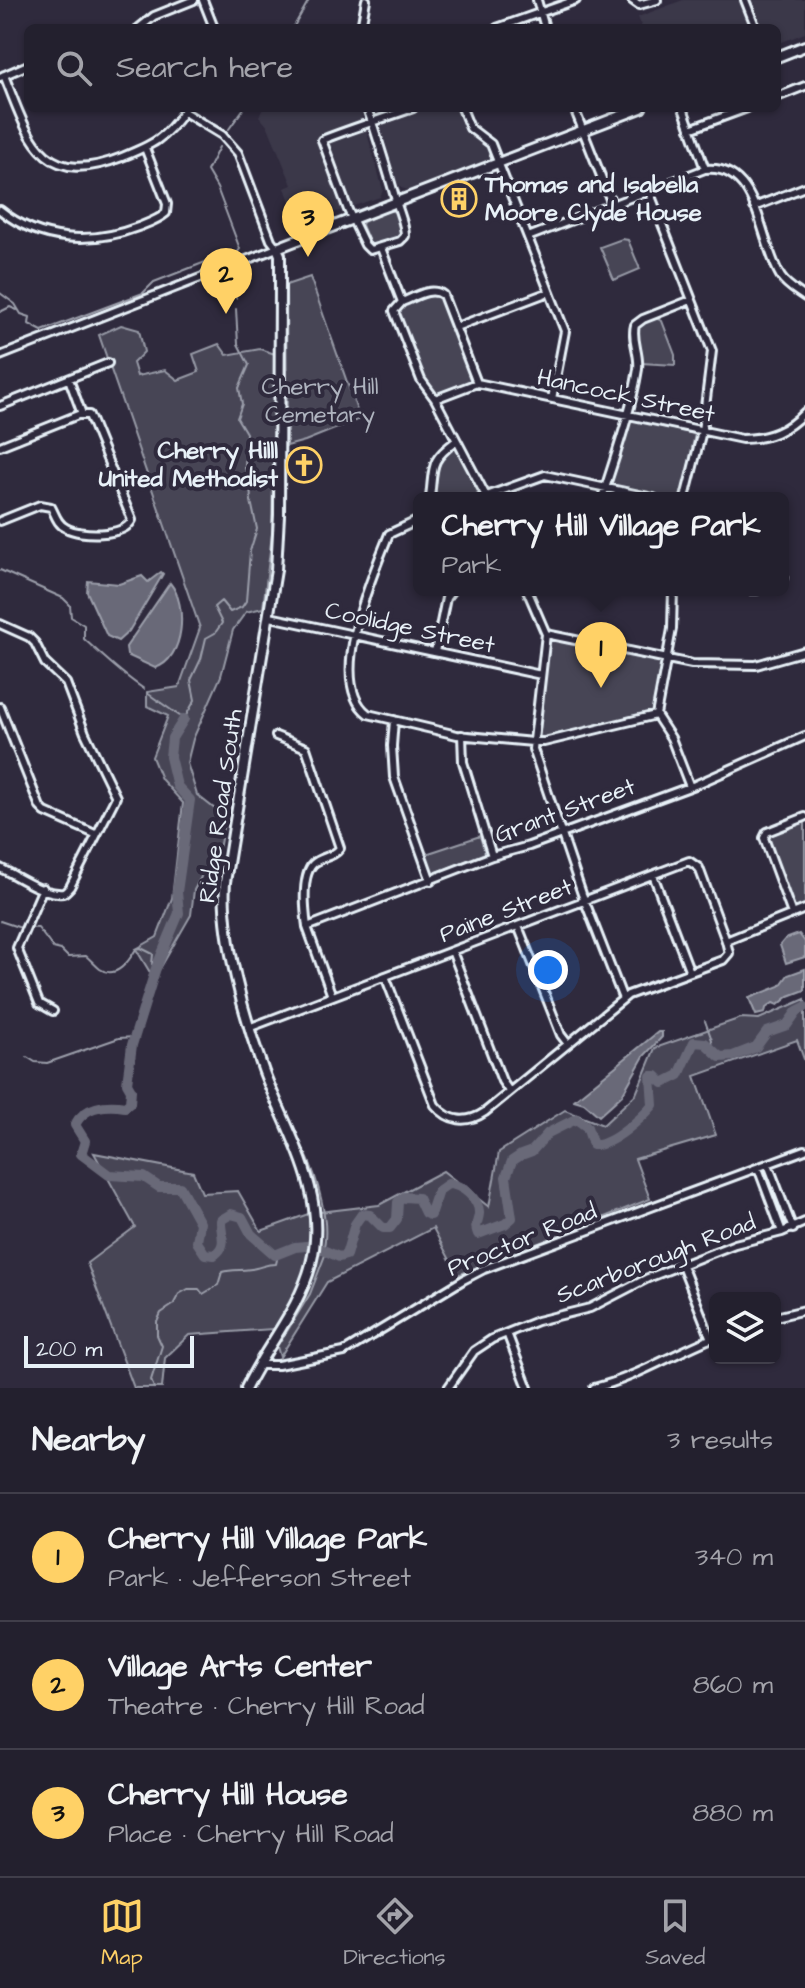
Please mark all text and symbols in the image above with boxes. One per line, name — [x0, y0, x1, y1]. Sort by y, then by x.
search box — [24, 24, 781, 112]
icon: search — [52, 46, 96, 90]
text: Search here — [116, 47, 293, 89]
place label: Thomas and Isabella Moore Clyde House — [484, 168, 702, 232]
building icon: Thomas and Isabella Moore Clyde House — [440, 180, 478, 218]
pin: 3 — [282, 191, 334, 257]
pin: 2 — [200, 248, 252, 314]
street label: Hancock Street — [534, 361, 718, 432]
park label: Cherry Hill Cemetary — [262, 370, 378, 433]
place label: Cherry Hilll United Methodist — [99, 434, 278, 496]
church icon: Cherry Hilll United Methodist — [285, 446, 323, 484]
popup — [413, 492, 789, 596]
text: Cherry Hill Village Park — [441, 505, 761, 547]
text: Park — [441, 547, 502, 583]
street label: Coolidge Street — [322, 593, 498, 664]
pin: 1 — [575, 622, 627, 688]
street label: Ridge Road South — [191, 707, 252, 905]
street label: Grant Street — [490, 770, 640, 852]
street label: Paine Street — [435, 870, 578, 952]
your location — [528, 950, 568, 990]
street label: Proctor Road — [442, 1195, 602, 1285]
street label: Scarborough Road — [551, 1205, 761, 1314]
map controls — [709, 1292, 781, 1364]
button: layers — [709, 1292, 781, 1364]
scale bar — [24, 1332, 194, 1368]
text: 200 m — [36, 1334, 102, 1365]
text: Nearby — [32, 1416, 146, 1464]
text: 3 results — [667, 1422, 773, 1458]
text: Cherry Hill Village Park — [108, 1518, 427, 1560]
text: 1 — [56, 1539, 60, 1575]
text: 340 m — [695, 1539, 773, 1575]
text: Park · Jefferson Street — [108, 1560, 411, 1596]
text: Village Arts Center — [108, 1646, 372, 1688]
text: 2 — [51, 1667, 65, 1703]
text: 860 m — [693, 1667, 773, 1703]
text: Theatre · Cherry Hill Road — [108, 1688, 424, 1724]
text: Cherry Hill House — [108, 1774, 348, 1816]
text: 3 — [51, 1795, 65, 1831]
text: 880 m — [692, 1795, 773, 1831]
text: Place · Cherry Hill Road — [108, 1816, 394, 1852]
tab: Map — [100, 1894, 144, 1973]
tab: Directions — [343, 1894, 446, 1973]
tab: Saved — [645, 1894, 705, 1973]

